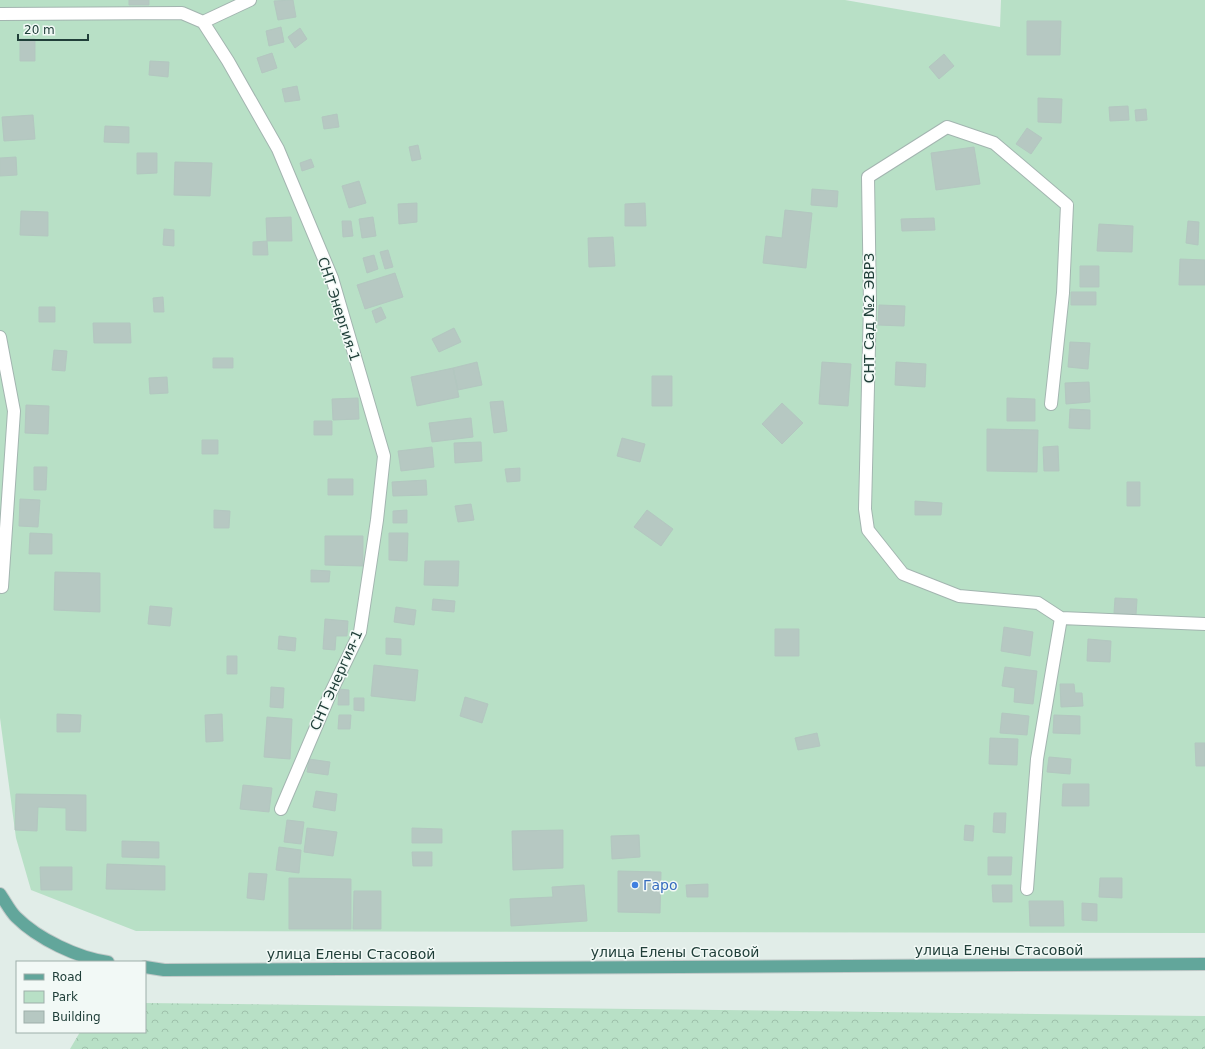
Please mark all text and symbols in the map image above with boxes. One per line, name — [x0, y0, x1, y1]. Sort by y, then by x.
scale bar — [18, 16, 88, 42]
text: 20 m — [24, 23, 55, 37]
street label: СНТ Сад №2 ЭВРЗ — [861, 253, 877, 383]
street label: СНТ Энергия-1 — [315, 255, 363, 363]
street label: СНТ Энергия-1 — [307, 627, 365, 733]
place label: Гаро — [643, 877, 678, 893]
marker: Гаро — [630, 880, 640, 890]
street label: улица Елены Стасовой — [915, 942, 1083, 958]
street label: улица Елены Стасовой — [591, 944, 759, 960]
street label: улица Елены Стасовой — [267, 946, 435, 962]
legend — [16, 961, 146, 1033]
text: Road — [52, 970, 82, 984]
text: Park — [52, 990, 78, 1004]
text: Building — [52, 1010, 101, 1024]

